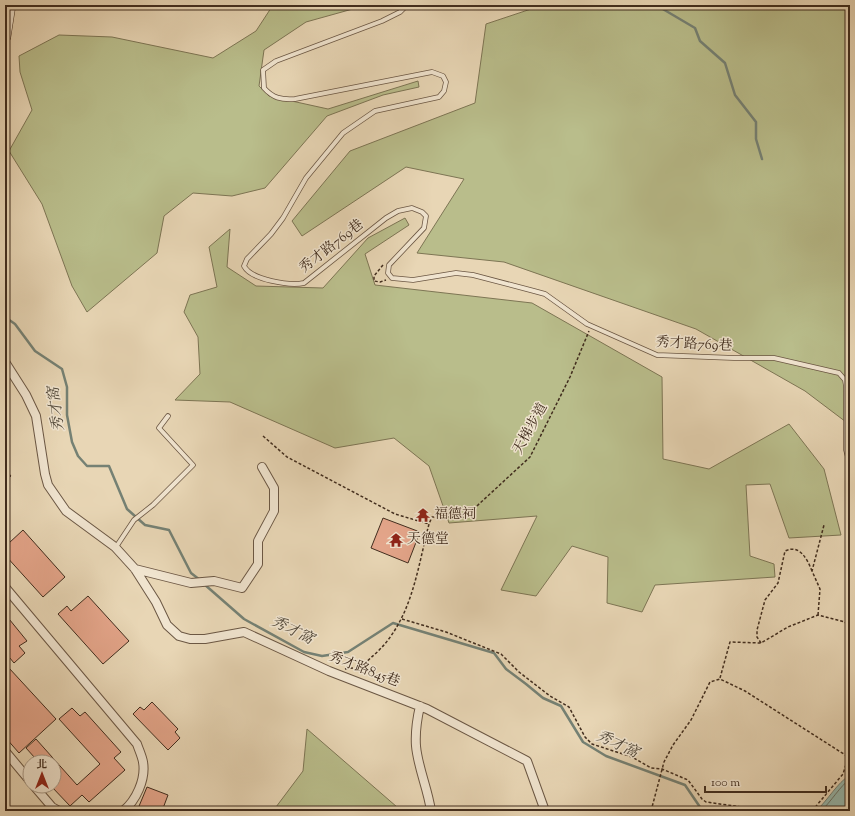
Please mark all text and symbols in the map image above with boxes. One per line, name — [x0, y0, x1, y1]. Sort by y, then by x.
street label: 秀才路769巷 — [296, 215, 368, 279]
street label: 秀才路769巷 — [655, 333, 733, 357]
water label: 秀才窩 — [43, 382, 70, 433]
street label: 天梯步道 — [509, 400, 553, 458]
place label: 福德祠 — [434, 505, 476, 525]
temple icon: 福德祠 — [415, 507, 431, 523]
place label: 天德堂 — [407, 530, 449, 550]
temple icon: 天德堂 — [388, 532, 404, 548]
water label: 秀才窩 — [267, 612, 320, 652]
street label: 秀才路845巷 — [326, 647, 402, 693]
water label: 秀才窩 — [592, 726, 645, 765]
north arrow — [22, 754, 62, 794]
text: 北 — [37, 757, 48, 773]
scale bar — [705, 768, 826, 794]
text: 100 m — [711, 774, 740, 792]

